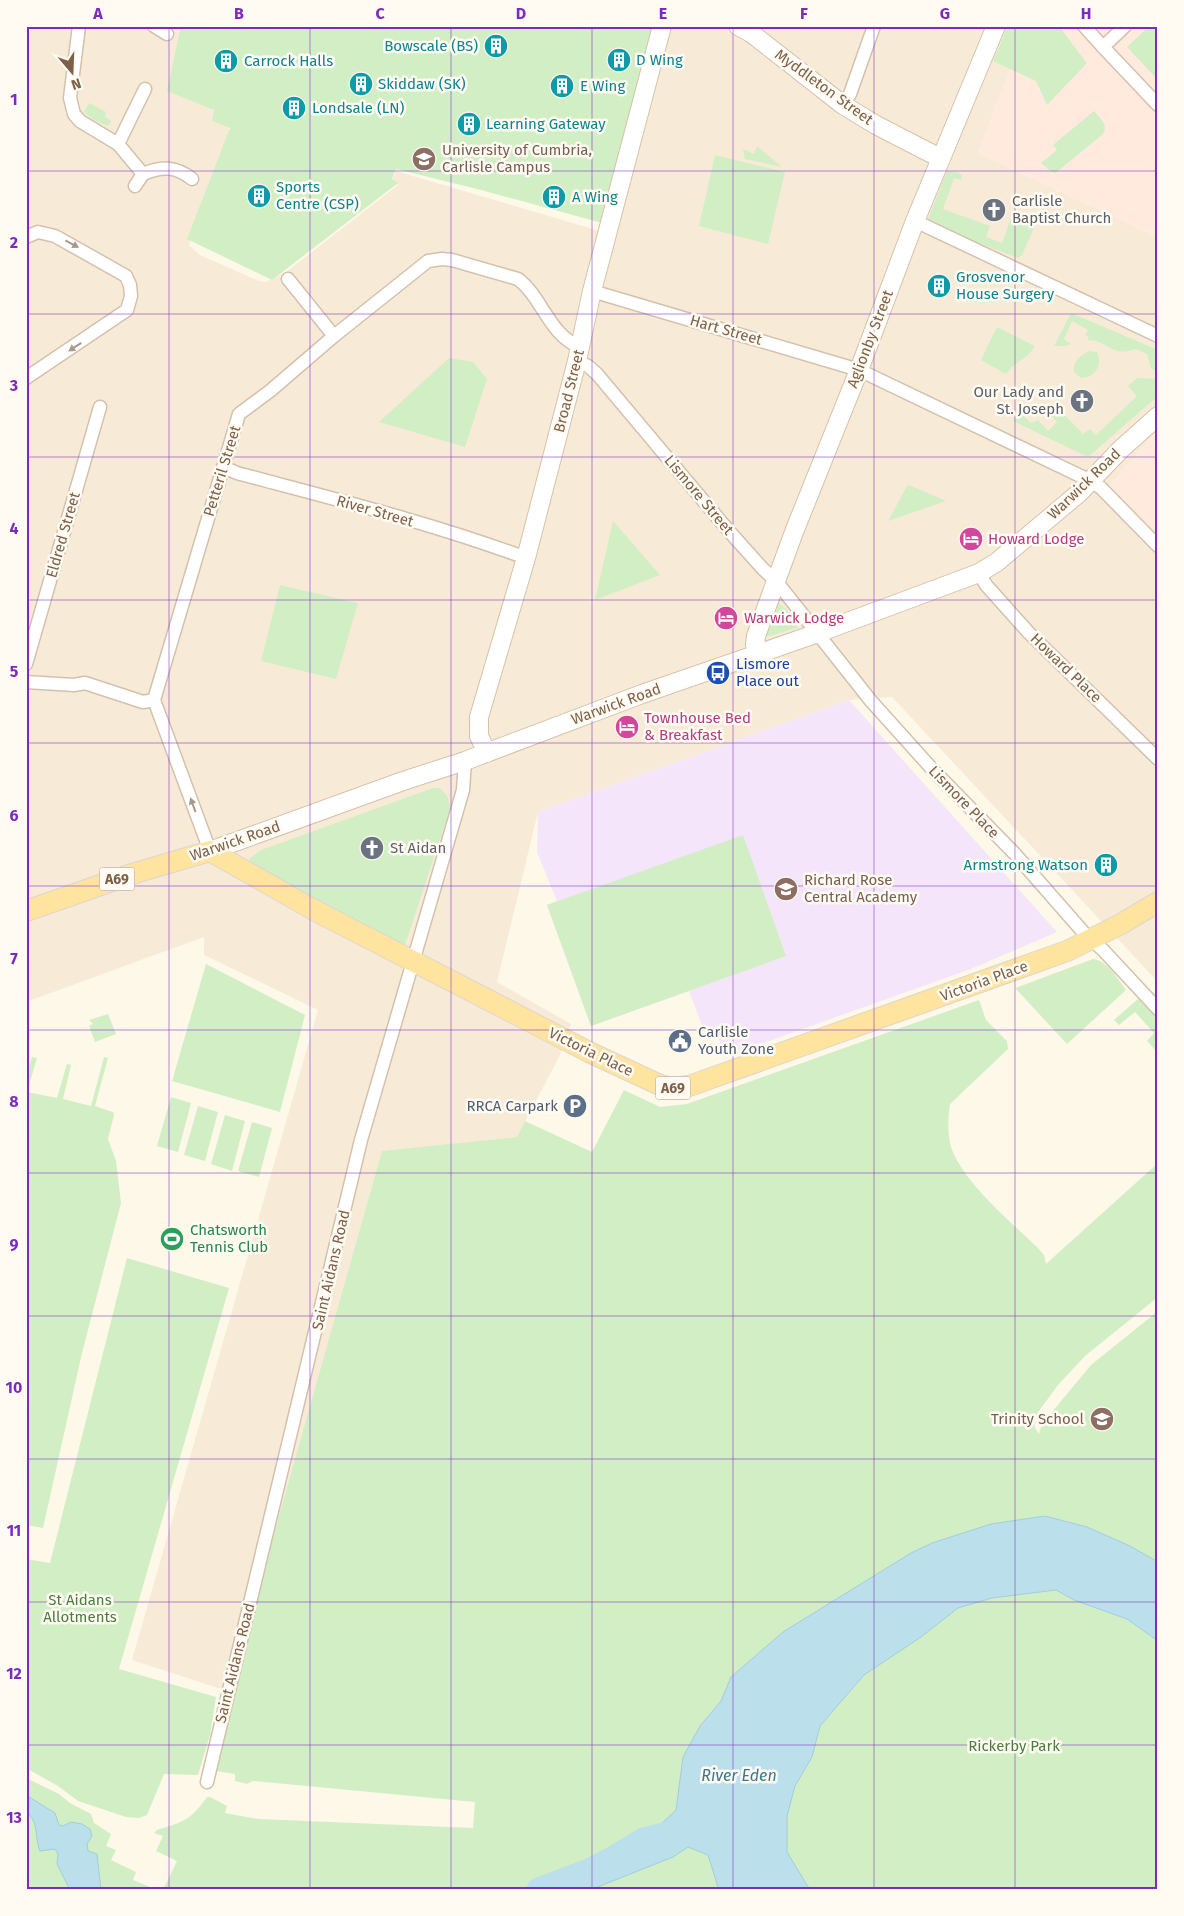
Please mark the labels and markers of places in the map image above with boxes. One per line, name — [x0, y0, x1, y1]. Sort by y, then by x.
building icon: Bowscale (BS) — [483, 33, 509, 59]
place label: Bowscale (BS) — [384, 37, 478, 55]
building icon: D Wing — [606, 47, 632, 73]
building icon: Carrock Halls — [213, 48, 239, 74]
place label: D Wing — [636, 51, 683, 69]
place label: Carrock Halls — [244, 52, 333, 70]
building icon: Skiddaw (SK) — [348, 71, 374, 97]
building icon: E Wing — [549, 73, 575, 99]
place label: Skiddaw (SK) — [378, 75, 466, 93]
place label: E Wing — [580, 77, 625, 95]
building icon: Londsale (LN) — [281, 95, 307, 121]
place label: Londsale (LN) — [312, 99, 405, 117]
building icon: Learning Gateway — [456, 111, 482, 137]
place label: Learning Gateway — [486, 115, 606, 133]
place label: University of Cumbria, Carlisle Campus — [442, 141, 592, 176]
school or university icon: University of Cumbria, Carlisle Campus — [411, 146, 437, 172]
place label: Sports Centre (CSP) — [276, 178, 359, 213]
building icon: Sports Centre (CSP) — [246, 183, 272, 209]
building icon: A Wing — [541, 184, 567, 210]
place label: A Wing — [572, 188, 618, 206]
place label: Carlisle Baptist Church — [1012, 192, 1111, 227]
church icon: Carlisle Baptist Church — [981, 197, 1007, 223]
place label: Grosvenor House Surgery — [956, 268, 1055, 303]
building icon: Grosvenor House Surgery — [926, 273, 952, 299]
place label: Our Lady and St. Joseph — [973, 383, 1064, 418]
church icon: Our Lady and St. Joseph — [1069, 388, 1095, 414]
hotel icon: Howard Lodge — [958, 526, 984, 552]
place label: Howard Lodge — [988, 530, 1085, 548]
hotel icon: Warwick Lodge — [713, 605, 739, 631]
place label: Warwick Lodge — [744, 609, 844, 627]
place label: Lismore Place out — [736, 655, 800, 690]
bus stop icon: Lismore Place out — [705, 660, 731, 686]
place label: Townhouse Bed & Breakfast — [644, 709, 751, 744]
hotel icon: Townhouse Bed & Breakfast — [614, 714, 640, 740]
church icon: St Aidan — [359, 835, 385, 861]
place label: St Aidan — [390, 839, 446, 857]
building icon: Armstrong Watson — [1093, 852, 1119, 878]
place label: Armstrong Watson — [964, 856, 1088, 874]
place label: Richard Rose Central Academy — [804, 871, 918, 906]
school or university icon: Richard Rose Central Academy — [773, 876, 799, 902]
place label: Carlisle Youth Zone — [698, 1023, 774, 1058]
public building icon: Carlisle Youth Zone — [667, 1028, 693, 1054]
parking icon: RRCA Carpark — [562, 1093, 588, 1119]
place label: RRCA Carpark — [466, 1097, 558, 1115]
place label: Chatsworth Tennis Club — [190, 1221, 268, 1256]
sports icon: Chatsworth Tennis Club — [159, 1226, 185, 1252]
school or university icon: Trinity School — [1089, 1406, 1115, 1432]
place label: Trinity School — [991, 1410, 1085, 1428]

